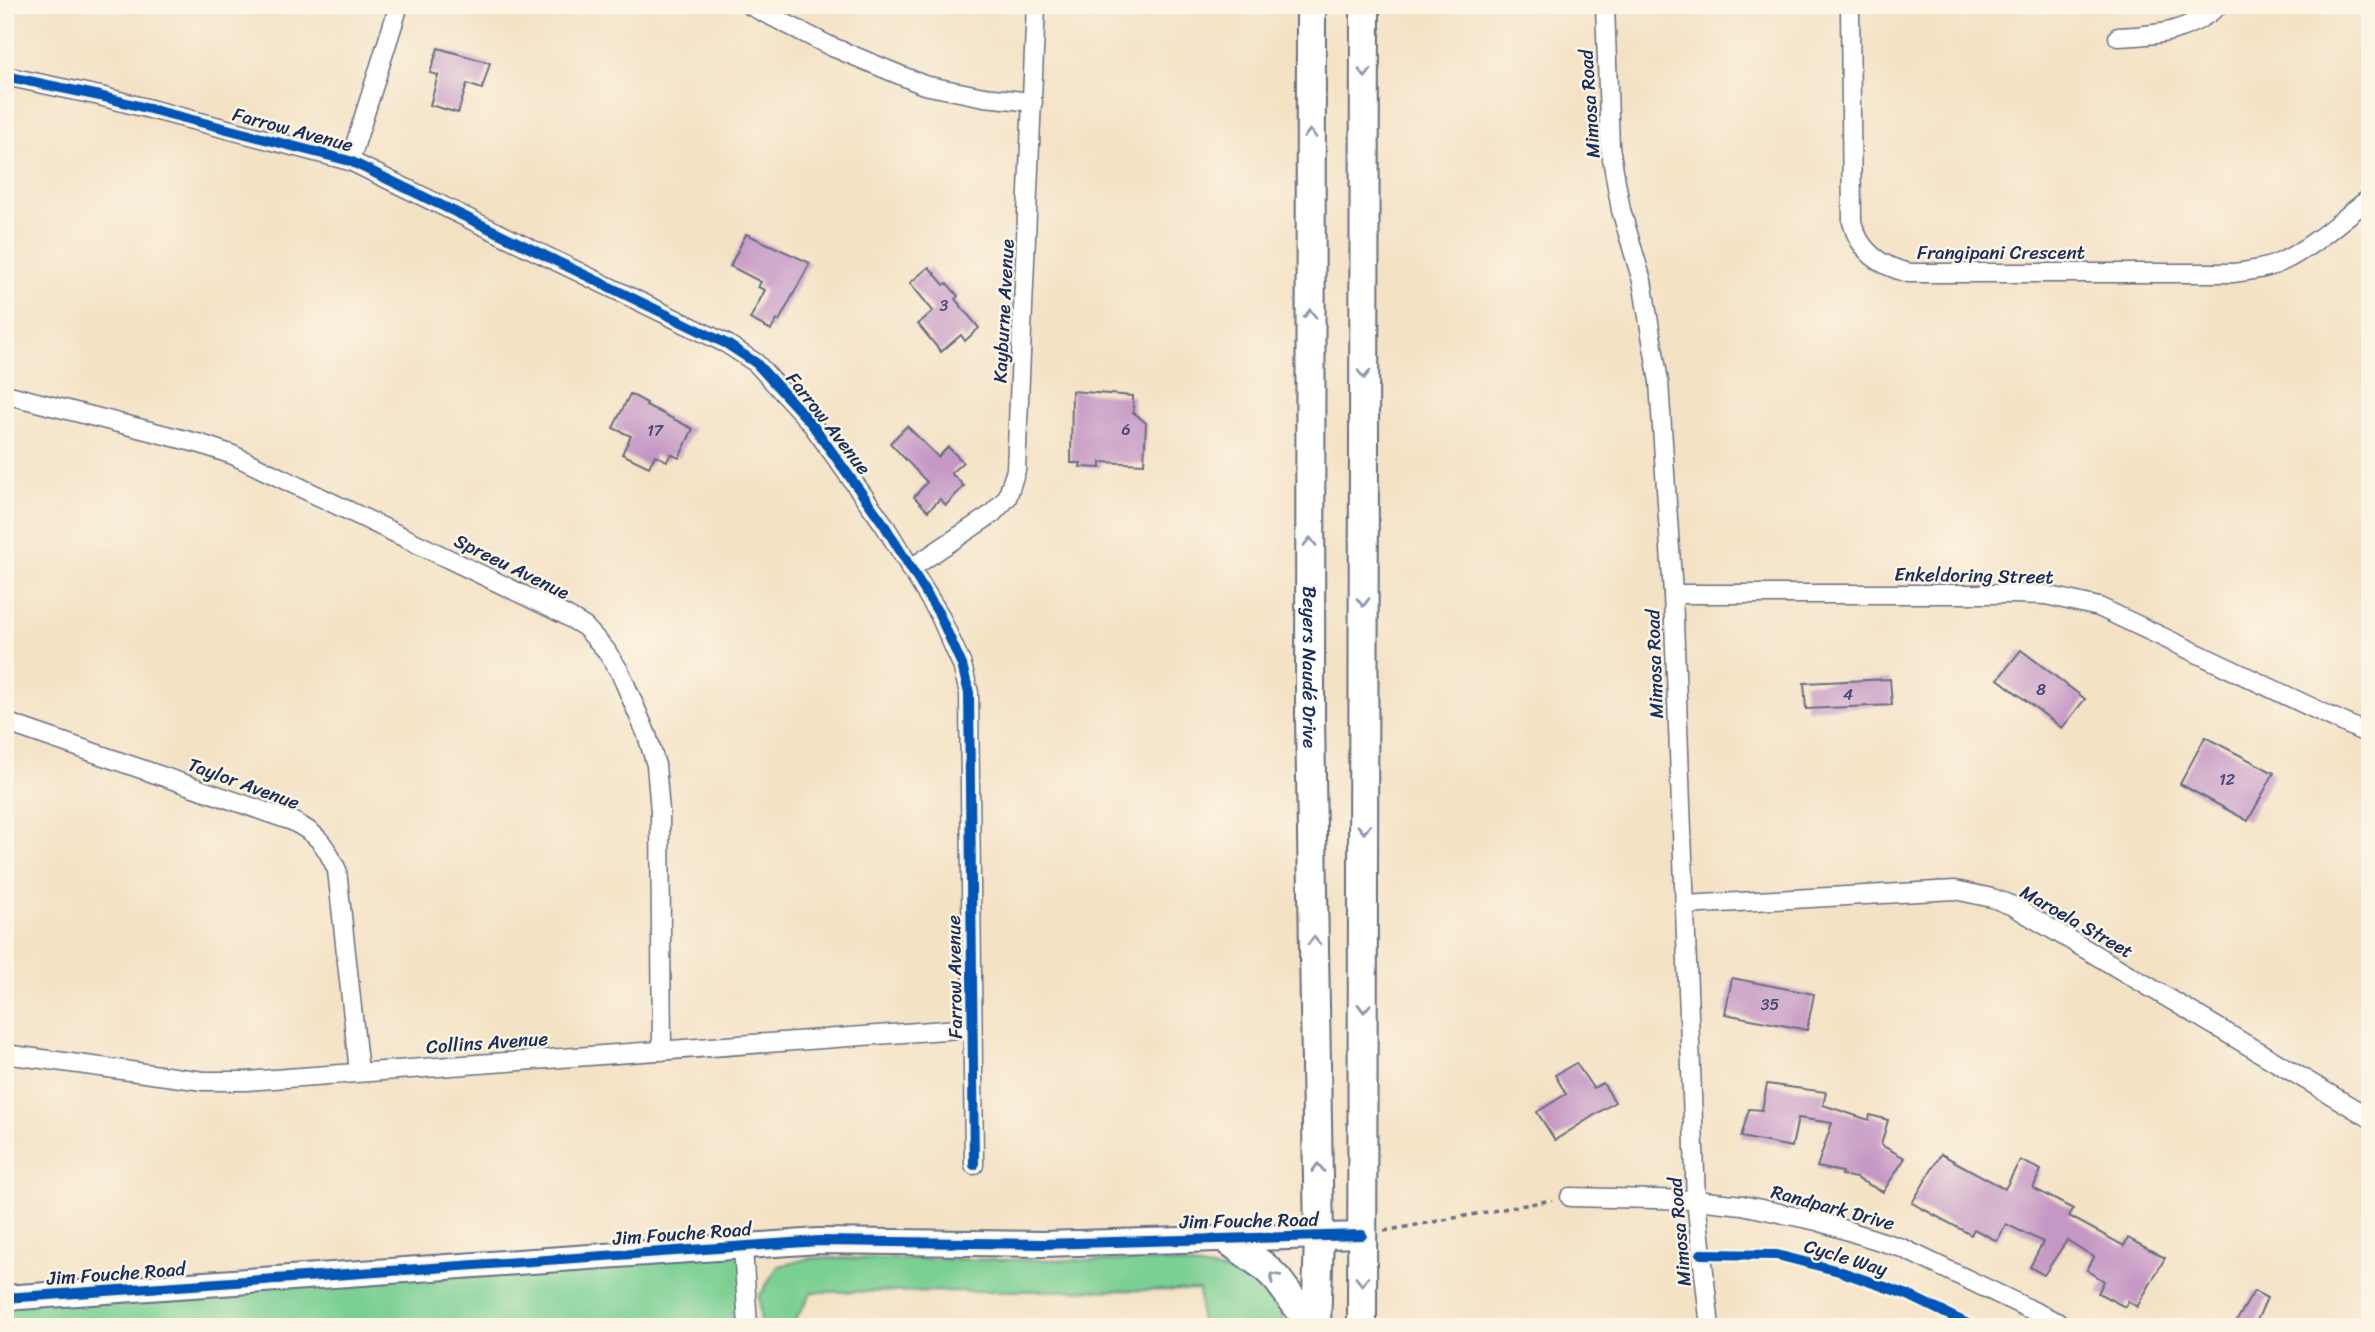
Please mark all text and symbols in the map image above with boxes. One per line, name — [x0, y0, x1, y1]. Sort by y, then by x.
street label: Mimosa Road — [1569, 46, 1610, 159]
one-way arrow — [1357, 69, 1373, 79]
street label: Farrow Avenue — [229, 98, 357, 162]
one-way arrow — [1302, 128, 1318, 139]
street label: Frangipani Crescent — [1917, 236, 2085, 269]
street label: Kayburne Avenue — [983, 238, 1024, 384]
house number: 3 — [940, 291, 949, 320]
one-way arrow — [1302, 309, 1318, 319]
street label: Farrow Avenue — [777, 364, 880, 482]
one-way arrow — [1356, 370, 1372, 380]
house number: 6 — [1121, 415, 1131, 444]
house number: 17 — [647, 416, 664, 445]
street label: Spreeu Avenue — [448, 524, 575, 609]
one-way arrow — [1302, 536, 1318, 547]
street label: Enkeldoring Street — [1894, 558, 2054, 593]
street label: Beyers Naudé Drive — [1293, 586, 1327, 748]
one-way arrow — [1355, 597, 1371, 608]
street label: Mimosa Road — [1636, 607, 1673, 719]
house number: 8 — [2036, 675, 2046, 704]
house number: 4 — [1843, 680, 1853, 709]
street label: Taylor Avenue — [183, 748, 305, 819]
house number: 12 — [2219, 765, 2235, 794]
one-way arrow — [1356, 825, 1372, 835]
street label: Maroela Street — [2014, 876, 2140, 967]
street label: Farrow Avenue — [937, 915, 972, 1039]
one-way arrow — [1306, 935, 1321, 946]
house number: 35 — [1761, 990, 1780, 1019]
one-way arrow — [1356, 1004, 1372, 1014]
street label: Collins Avenue — [425, 1022, 549, 1063]
one-way arrow — [1310, 1163, 1325, 1174]
street label: Mimosa Road — [1658, 1174, 1701, 1288]
street label: Randpark Drive — [1767, 1175, 1899, 1240]
street label: Jim Fouche Road — [1178, 1203, 1321, 1238]
street label: Jim Fouche Road — [611, 1212, 754, 1255]
street label: Cycle Way — [1800, 1229, 1892, 1286]
street label: Jim Fouche Road — [45, 1252, 188, 1295]
one-way arrow — [1270, 1272, 1283, 1285]
one-way arrow — [1354, 1276, 1370, 1287]

